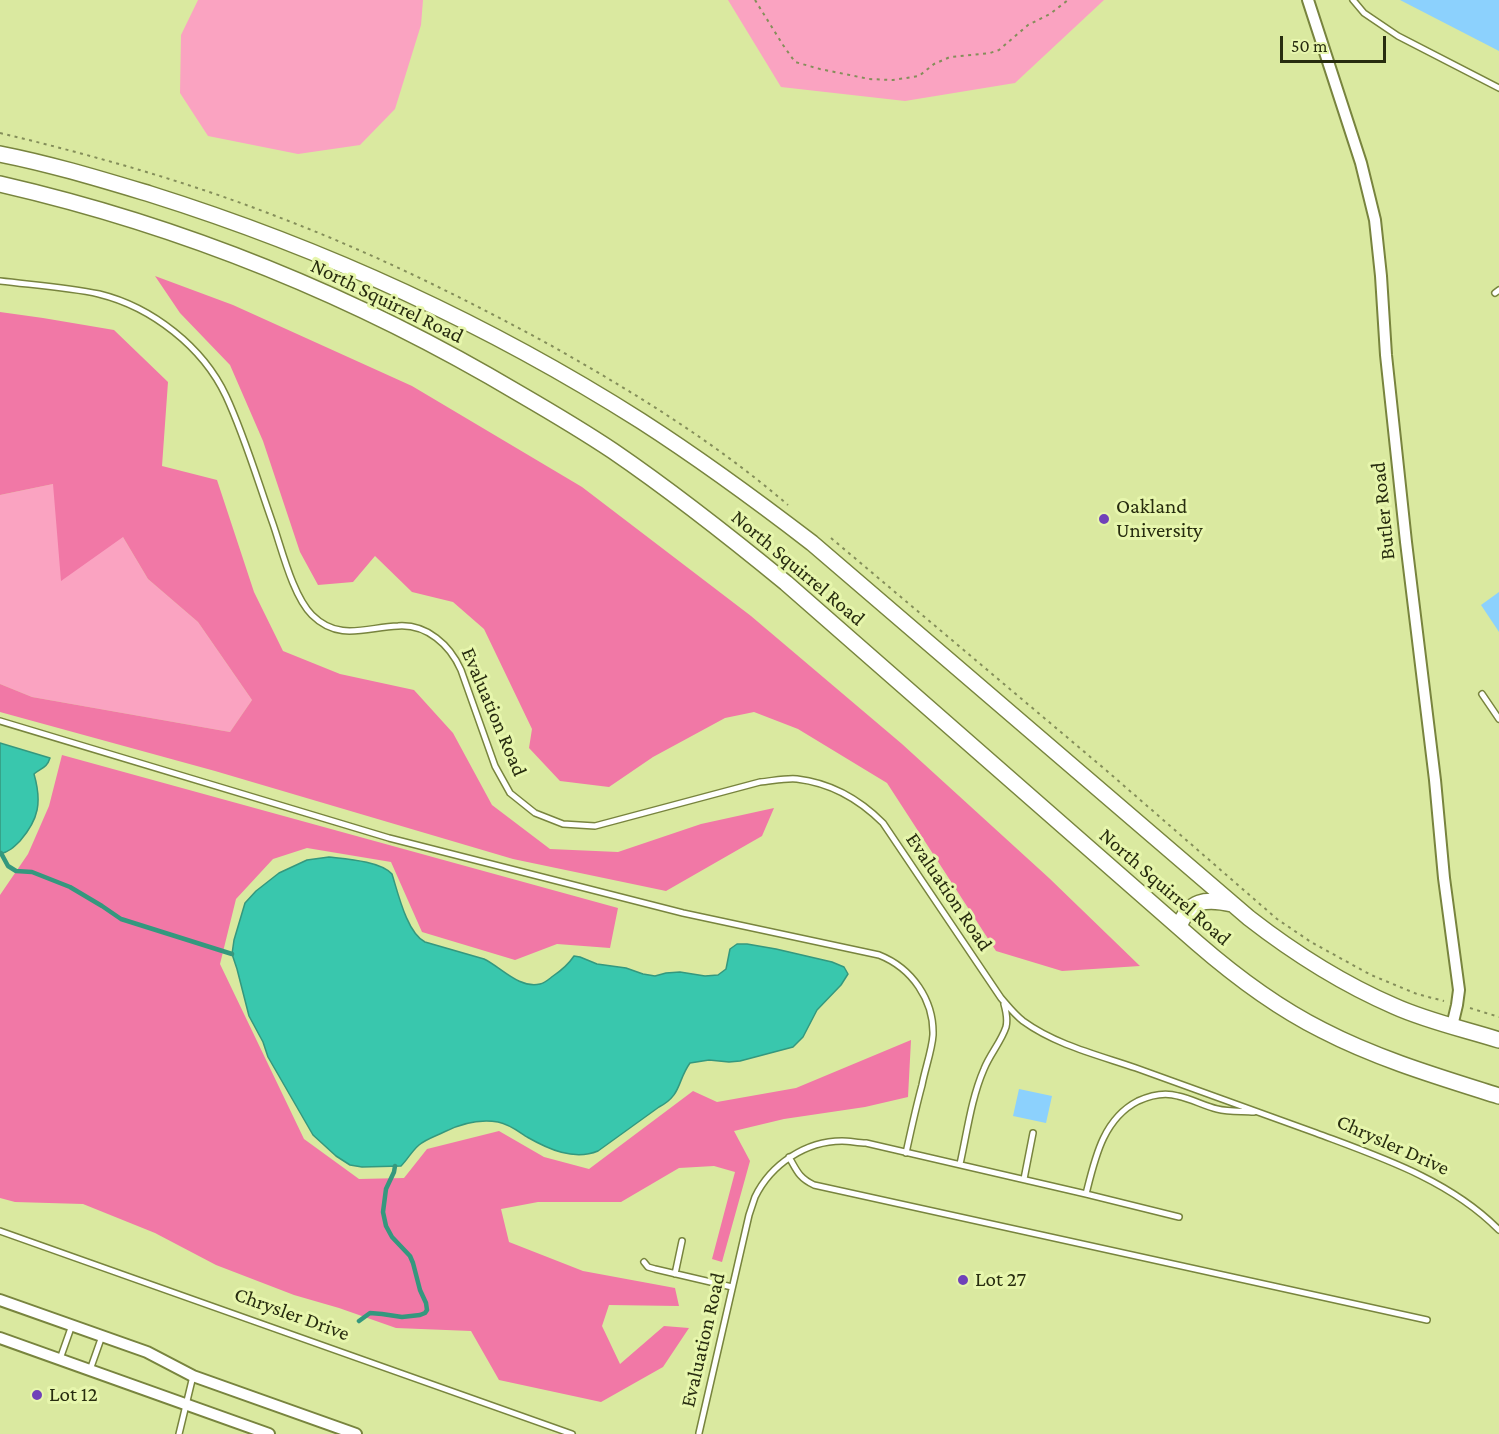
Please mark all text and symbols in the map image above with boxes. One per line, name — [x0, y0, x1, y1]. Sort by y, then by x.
scale bar — [1283, 24, 1390, 62]
text: 50 m — [1291, 36, 1328, 56]
street label: North Squirrel Road — [307, 253, 467, 349]
street label: Butler Road — [1365, 461, 1401, 561]
place label: Oakland University — [1116, 494, 1203, 544]
street label: North Squirrel Road — [726, 505, 870, 631]
marker: Oakland University — [1097, 512, 1111, 526]
street label: Evaluation Road — [456, 644, 532, 780]
street label: North Squirrel Road — [1094, 823, 1236, 951]
street label: Evaluation Road — [900, 828, 998, 956]
street label: Chrysler Drive — [1333, 1109, 1453, 1181]
place label: Lot 27 — [975, 1267, 1026, 1293]
street label: Evaluation Road — [675, 1270, 731, 1410]
marker: Lot 27 — [956, 1273, 970, 1287]
street label: Chrysler Drive — [231, 1282, 353, 1346]
place label: Lot 12 — [49, 1382, 98, 1408]
marker: Lot 12 — [30, 1388, 44, 1402]

